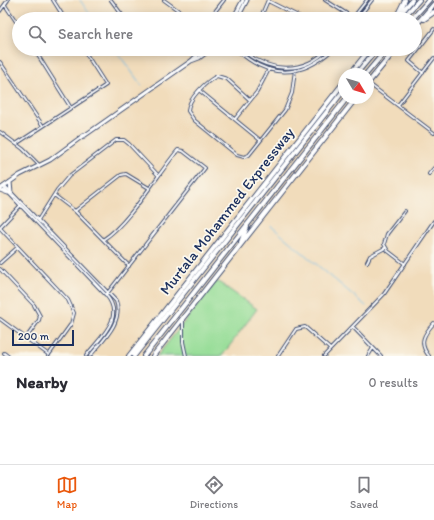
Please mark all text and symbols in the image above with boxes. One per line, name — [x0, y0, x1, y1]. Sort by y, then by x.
search box — [12, 12, 422, 56]
icon: search — [26, 23, 48, 45]
text: Search here — [58, 25, 133, 43]
north arrow — [338, 68, 374, 104]
street label: Murtala Mohammed Expressway — [156, 124, 298, 298]
scale bar — [12, 328, 74, 347]
text: 200 m — [18, 330, 49, 343]
text: Nearby — [16, 372, 68, 392]
text: 0 results — [368, 375, 418, 390]
tab: Map — [56, 474, 78, 511]
tab: Directions — [190, 474, 238, 511]
tab: Saved — [350, 474, 378, 511]

